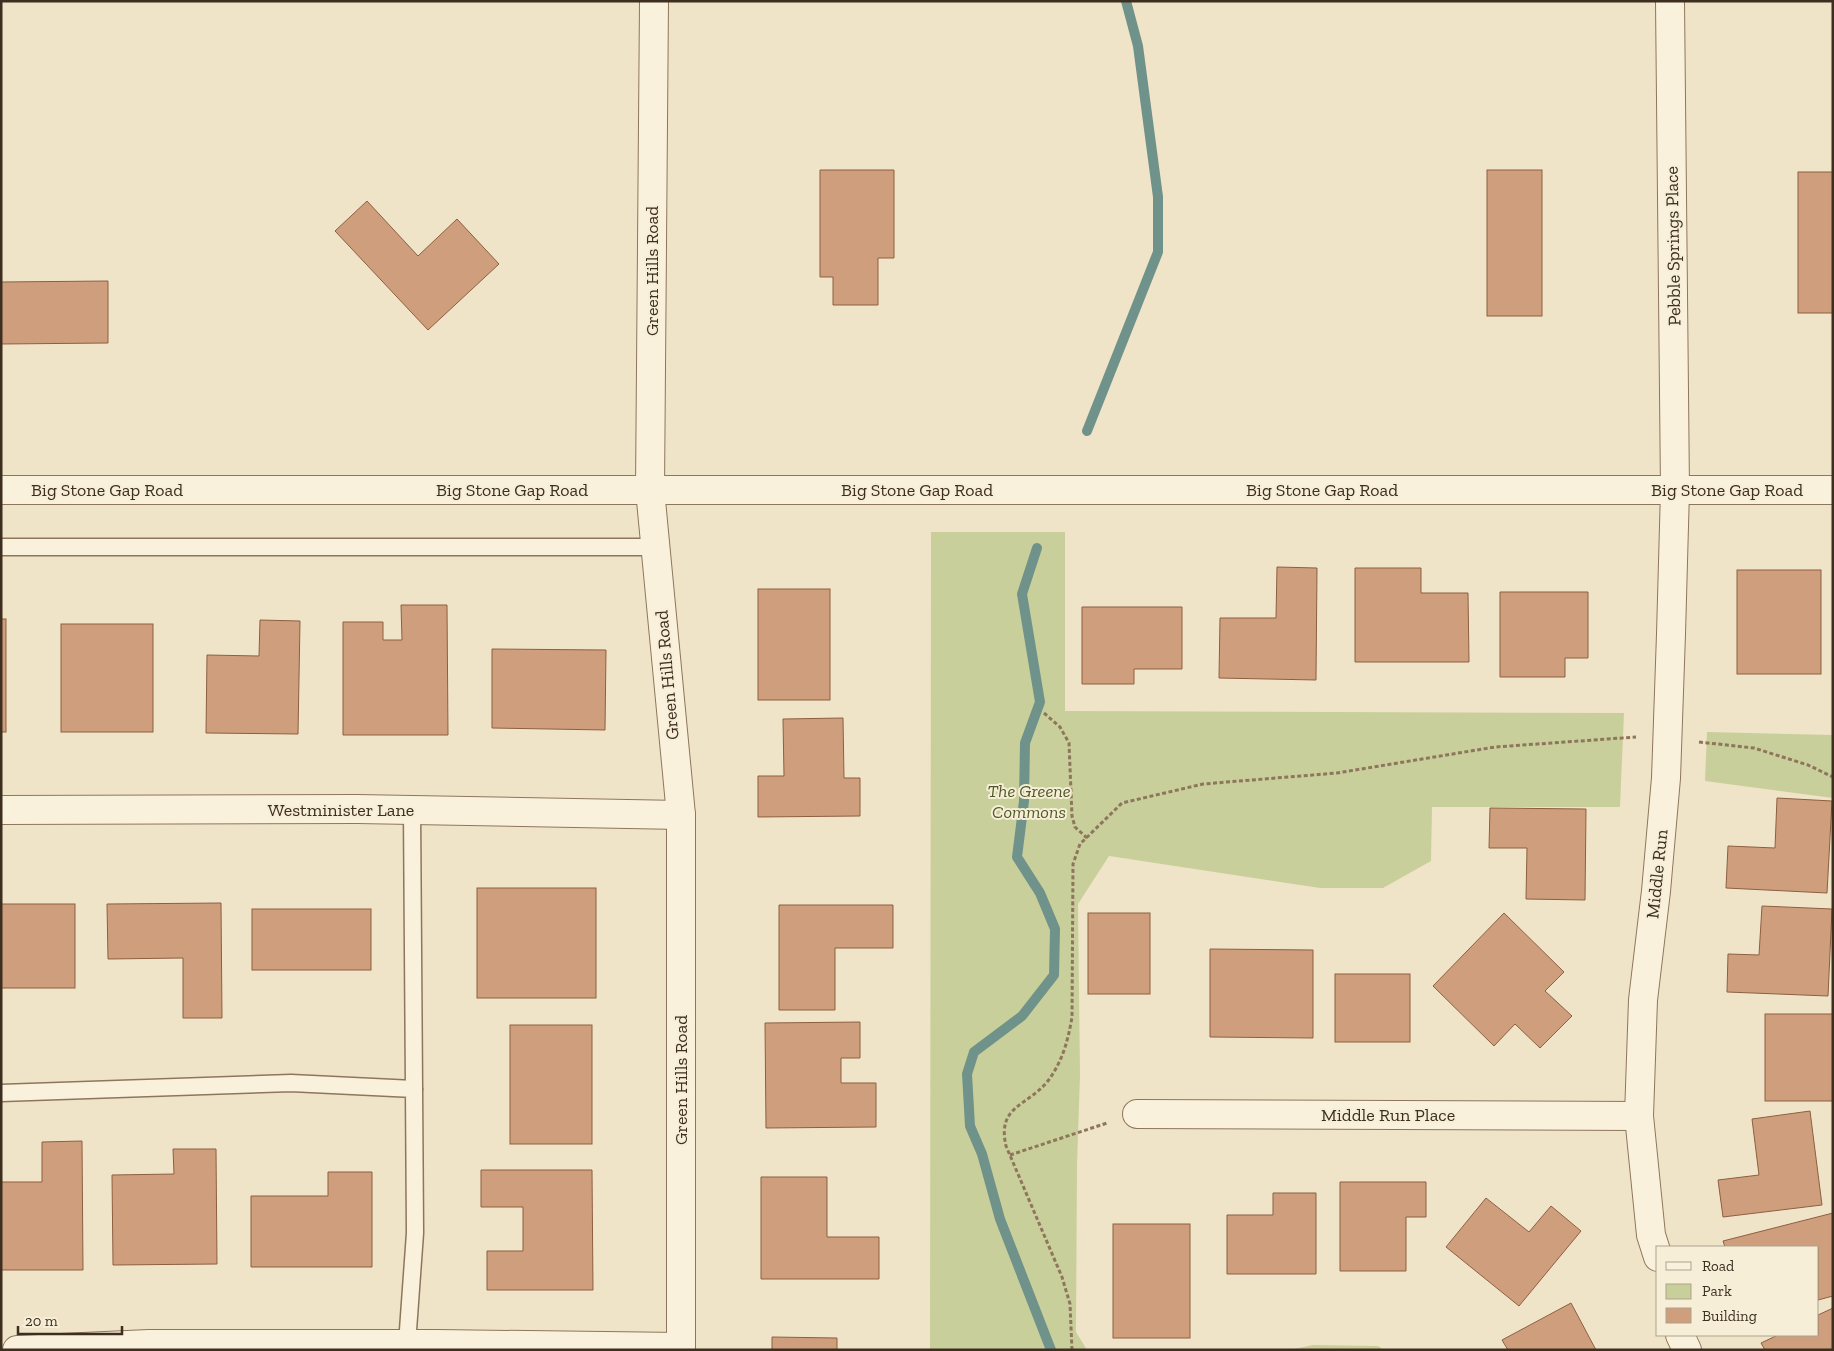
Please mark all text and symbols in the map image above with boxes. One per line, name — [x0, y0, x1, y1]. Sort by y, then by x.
street label: Pebble Springs Place — [1661, 166, 1685, 326]
street label: Green Hills Road — [641, 206, 663, 336]
street label: Big Stone Gap Road — [31, 479, 183, 501]
street label: Big Stone Gap Road — [436, 479, 588, 501]
street label: Big Stone Gap Road — [841, 479, 993, 501]
street label: Big Stone Gap Road — [1246, 479, 1398, 501]
street label: Big Stone Gap Road — [1651, 479, 1803, 501]
street label: Green Hills Road — [650, 609, 684, 741]
park label: The Greene Commons — [987, 780, 1071, 823]
street label: Westminister Lane — [268, 799, 414, 821]
street label: Middle Run — [1641, 828, 1673, 920]
street label: Green Hills Road — [670, 1015, 692, 1145]
street label: Middle Run Place — [1321, 1104, 1455, 1126]
legend — [1656, 1246, 1819, 1336]
text: Road — [1702, 1257, 1735, 1275]
text: Park — [1702, 1282, 1732, 1300]
scale bar — [18, 1304, 121, 1336]
text: Building — [1702, 1307, 1757, 1325]
text: 20 m — [25, 1312, 58, 1330]

